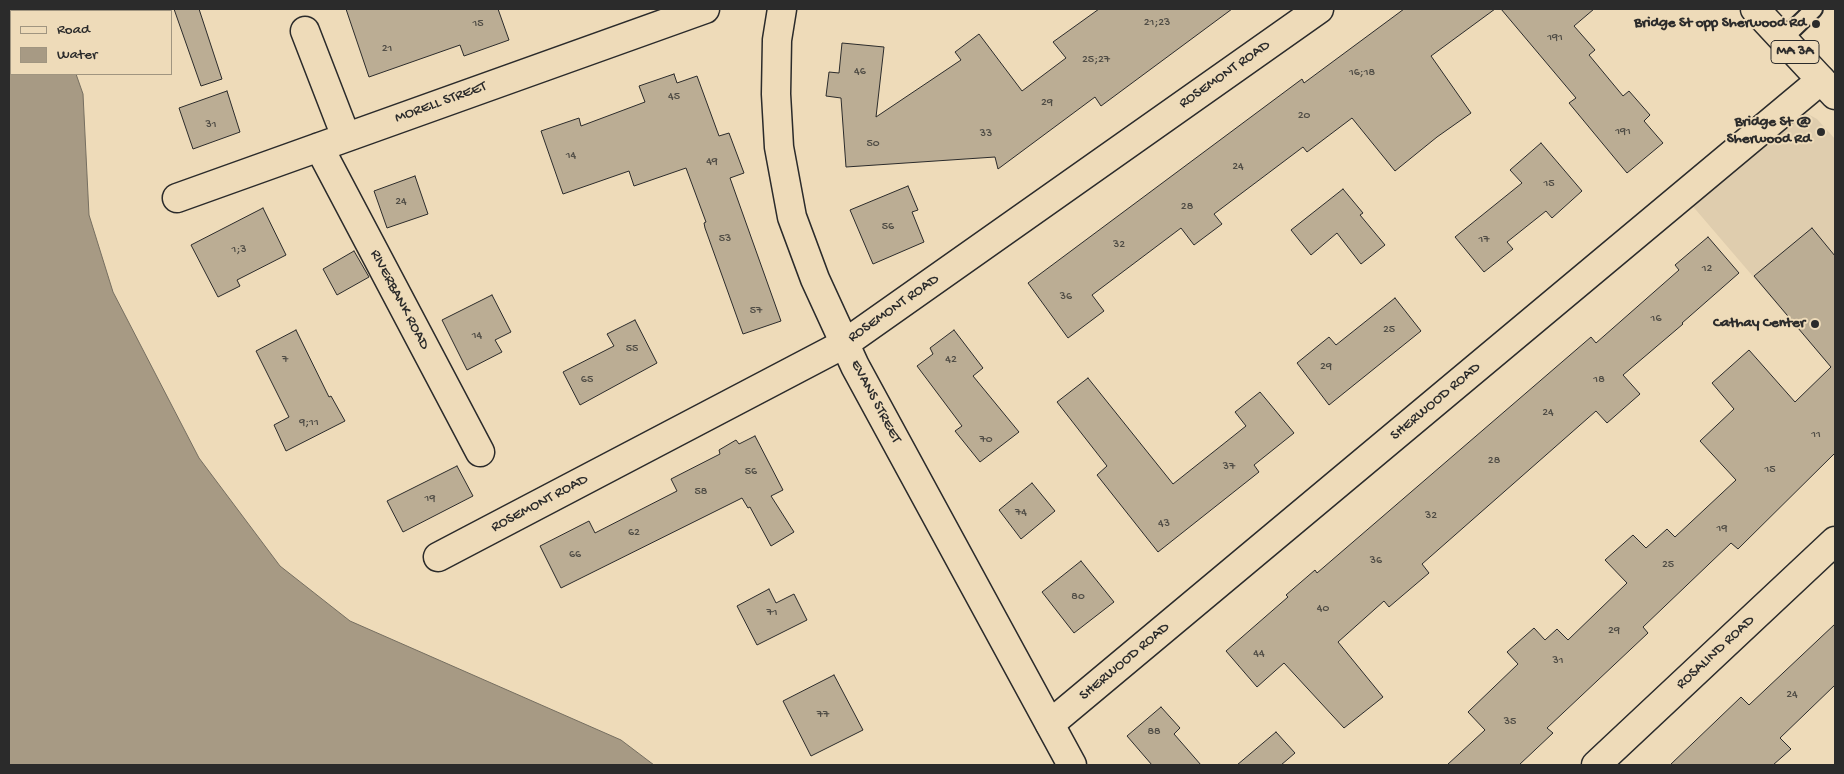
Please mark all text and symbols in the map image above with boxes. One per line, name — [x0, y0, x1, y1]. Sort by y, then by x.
legend — [10, 10, 172, 75]
place label: Bridge St opp Sherwood Rd — [1634, 15, 1806, 33]
house number: 21;23 — [1144, 16, 1170, 30]
house number: 15 — [472, 17, 484, 31]
marker: Bridge St opp Sherwood Rd — [1810, 18, 1822, 30]
text: Road — [57, 21, 90, 39]
house number: 191 — [1547, 31, 1563, 45]
street label: ROSEMONT ROAD — [1176, 37, 1274, 113]
road number: MA 3A — [1771, 41, 1819, 64]
house number: 21 — [382, 42, 392, 56]
text: Water — [57, 46, 97, 64]
house number: 25;27 — [1082, 53, 1110, 67]
house number: 46 — [854, 65, 866, 79]
house number: 16;18 — [1349, 66, 1375, 80]
street label: MORELL STREET — [393, 78, 489, 128]
house number: 45 — [668, 90, 680, 104]
house number: 29 — [1041, 96, 1053, 110]
house number: 20 — [1298, 109, 1310, 123]
place label: Bridge St @ Sherwood Rd — [1727, 114, 1811, 149]
house number: 31 — [205, 118, 217, 132]
house number: 191 — [1615, 125, 1631, 139]
marker: Bridge St @ Sherwood Rd — [1815, 126, 1827, 138]
house number: 33 — [980, 127, 992, 141]
house number: 50 — [866, 137, 880, 151]
house number: 14 — [566, 149, 576, 163]
house number: 49 — [706, 155, 718, 169]
house number: 24 — [1232, 160, 1244, 174]
house number: 15 — [1543, 177, 1555, 191]
house number: 24 — [395, 195, 407, 209]
house number: 28 — [1181, 200, 1193, 214]
house number: 56 — [882, 220, 894, 234]
house number: 53 — [719, 232, 731, 246]
house number: 17 — [1478, 233, 1490, 247]
house number: 32 — [1113, 238, 1125, 252]
house number: 1;3 — [232, 243, 246, 257]
street label: RIVERBANK ROAD — [365, 247, 433, 353]
house number: 12 — [1702, 262, 1712, 276]
street label: ROSEMONT ROAD — [845, 271, 943, 347]
house number: 36 — [1060, 290, 1072, 304]
house number: 57 — [750, 304, 762, 318]
house number: 16 — [1651, 312, 1661, 326]
place label: Cathay Center — [1713, 315, 1805, 333]
marker: Cathay Center — [1809, 318, 1821, 330]
house number: 25 — [1383, 323, 1395, 337]
house number: 14 — [472, 329, 482, 343]
house number: 55 — [626, 342, 638, 356]
house number: 7 — [282, 353, 288, 367]
house number: 42 — [945, 353, 957, 367]
street label: EVANS STREET — [845, 357, 905, 447]
street label: SHERWOOD ROAD — [1387, 359, 1485, 445]
house number: 29 — [1320, 360, 1332, 374]
house number: 65 — [581, 373, 593, 387]
house number: 18 — [1593, 373, 1605, 387]
house number: 24 — [1542, 406, 1554, 420]
house number: 9;11 — [299, 416, 319, 430]
house number: 11 — [1811, 428, 1821, 442]
house number: 70 — [979, 433, 993, 447]
house number: 28 — [1488, 454, 1500, 468]
house number: 37 — [1223, 460, 1235, 474]
house number: 15 — [1764, 463, 1776, 477]
house number: 56 — [745, 465, 757, 479]
street label: ROSEMONT ROAD — [488, 471, 592, 537]
house number: 58 — [695, 485, 707, 499]
house number: 19 — [425, 492, 435, 506]
house number: 74 — [1015, 506, 1027, 520]
house number: 32 — [1425, 509, 1437, 523]
house number: 43 — [1158, 517, 1170, 531]
house number: 19 — [1717, 522, 1727, 536]
house number: 62 — [628, 526, 640, 540]
house number: 66 — [569, 548, 581, 562]
house number: 36 — [1370, 554, 1382, 568]
house number: 25 — [1662, 558, 1674, 572]
house number: 80 — [1071, 590, 1085, 604]
house number: 40 — [1317, 602, 1329, 616]
house number: 71 — [766, 606, 778, 620]
street label: ROSALIND ROAD — [1673, 612, 1759, 694]
street label: SHERWOOD ROAD — [1076, 619, 1174, 705]
house number: 29 — [1608, 624, 1620, 638]
house number: 44 — [1253, 647, 1265, 661]
house number: 31 — [1552, 654, 1564, 668]
house number: 24 — [1786, 688, 1798, 702]
house number: 77 — [817, 708, 829, 722]
house number: 35 — [1504, 715, 1516, 729]
house number: 88 — [1147, 725, 1161, 739]

